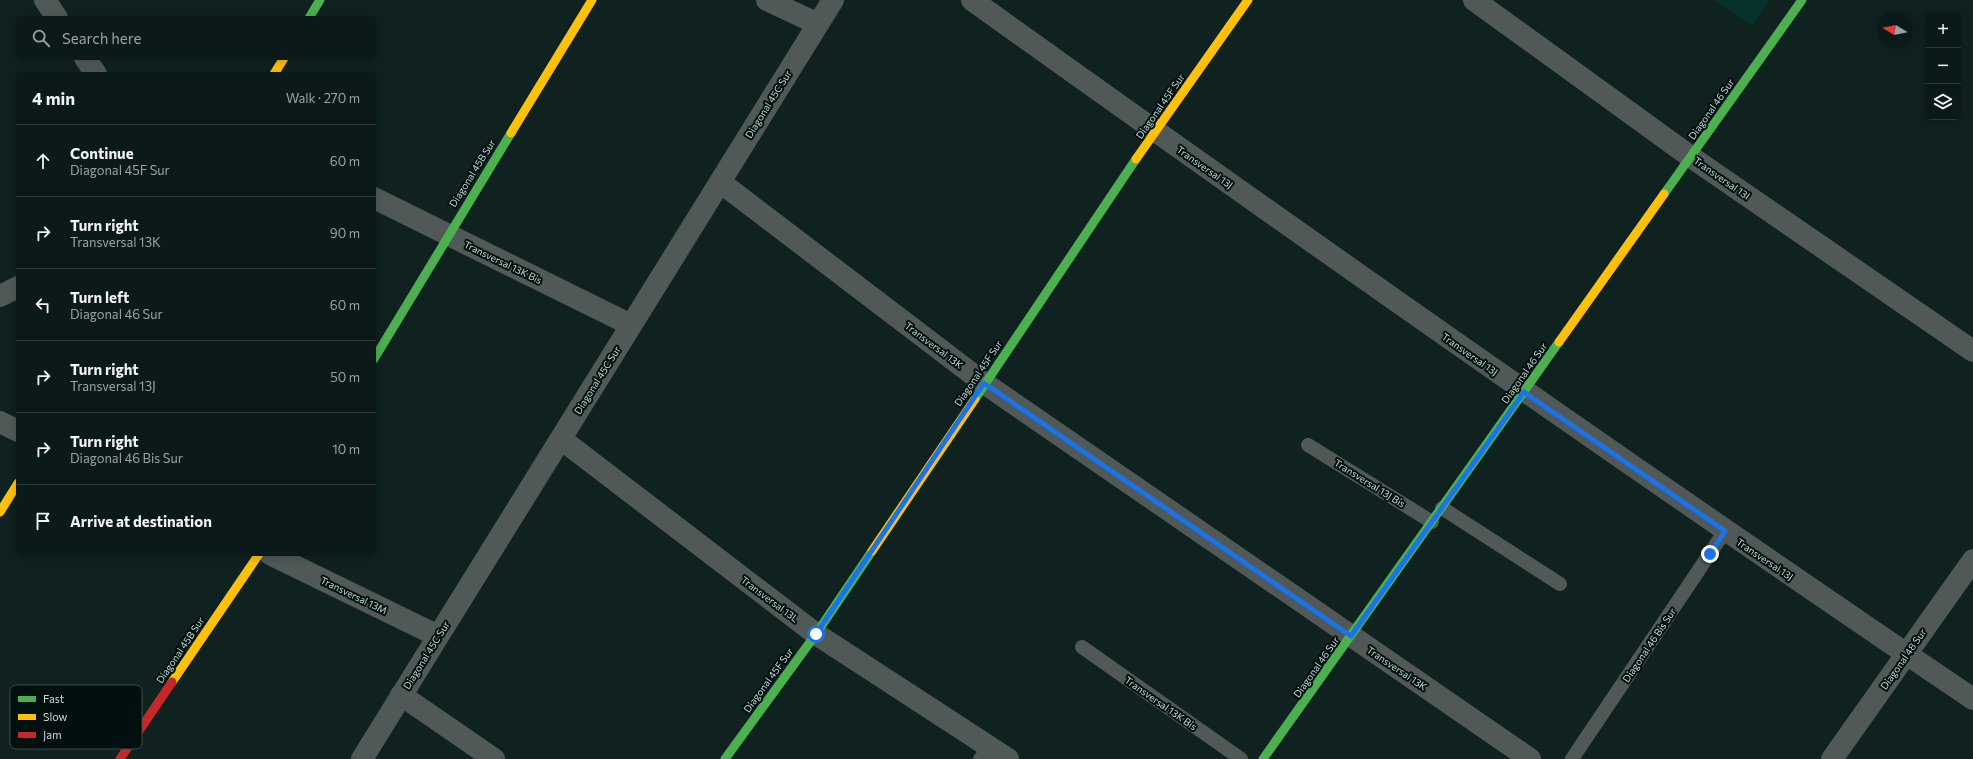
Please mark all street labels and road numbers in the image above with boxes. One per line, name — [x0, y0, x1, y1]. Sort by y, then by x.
street label: Diagonal 45C Sur — [742, 68, 794, 140]
street label: Diagonal 45F Sur — [1133, 71, 1187, 141]
street label: Diagonal 46 Sur — [1686, 76, 1736, 142]
street label: Diagonal 45B Sur — [446, 137, 498, 209]
street label: Transversal 13J — [1175, 143, 1235, 191]
street label: Transversal 13I — [1692, 154, 1752, 202]
street label: Transversal 13K Bis — [462, 238, 544, 286]
street label: Transversal 13K — [902, 319, 966, 371]
street label: Transversal 13J — [1440, 330, 1500, 378]
street label: Diagonal 45F Sur — [952, 338, 1004, 408]
street label: Diagonal 46 Sur — [1499, 340, 1549, 406]
street label: Diagonal 45C Sur — [571, 344, 623, 416]
street label: Transversal 13J Bis — [1332, 456, 1408, 510]
street label: Transversal 13J — [1734, 536, 1796, 582]
street label: Transversal 13L — [739, 573, 801, 625]
street label: Transversal 13M — [319, 574, 389, 616]
street label: Diagonal 46 Bis Sur — [1620, 606, 1678, 684]
street label: Diagonal 45B Sur — [153, 615, 207, 685]
street label: Diagonal 45C Sur — [400, 619, 452, 691]
street label: Diagonal 48 Sur — [1878, 626, 1928, 692]
street label: Diagonal 46 Sur — [1291, 634, 1341, 700]
street label: Transversal 13K — [1365, 643, 1430, 693]
street label: Diagonal 45F Sur — [741, 645, 795, 715]
street label: Transversal 13K Bis — [1123, 674, 1200, 733]

